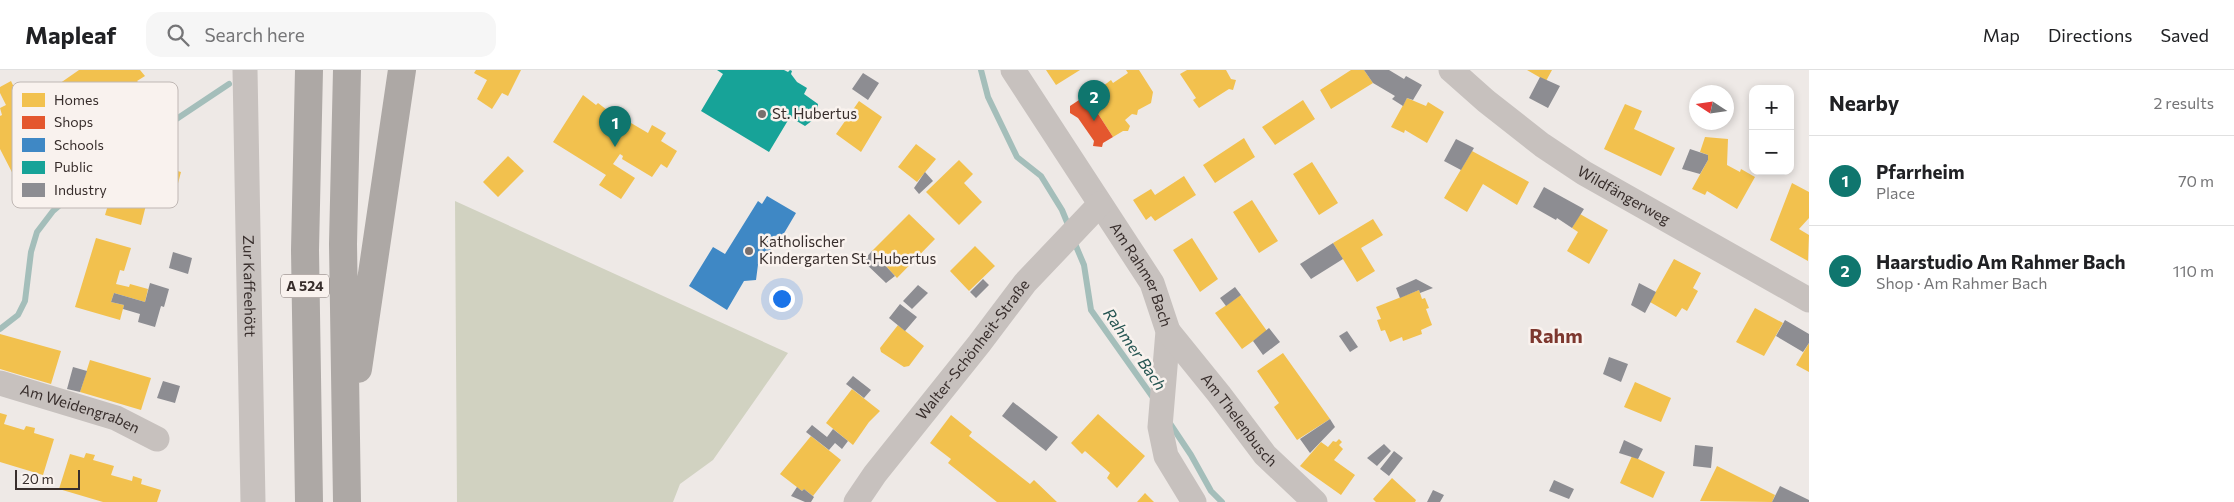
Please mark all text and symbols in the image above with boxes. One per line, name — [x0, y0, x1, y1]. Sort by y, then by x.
search box — [146, 12, 496, 57]
text: Mapleaf — [25, 20, 116, 49]
icon: search — [164, 21, 192, 49]
text: Search here — [204, 23, 305, 46]
text: Map — [1983, 24, 2020, 46]
text: Directions — [2048, 24, 2132, 46]
text: Saved — [2160, 24, 2209, 46]
pin: 2 — [1078, 80, 1110, 121]
legend — [12, 82, 178, 208]
north arrow — [1689, 85, 1734, 130]
map controls — [1749, 85, 1794, 175]
button: + — [1749, 85, 1794, 130]
text: Nearby — [1829, 90, 1899, 115]
text: Homes — [54, 91, 99, 108]
text: 2 results — [2153, 93, 2214, 112]
place label: St. Hubertus — [772, 104, 857, 122]
pin: 1 — [599, 106, 631, 147]
marker: St. Hubertus — [756, 108, 768, 120]
text: Shops — [54, 113, 93, 130]
button: − — [1749, 130, 1794, 175]
text: Schools — [54, 136, 104, 153]
text: Public — [54, 158, 93, 175]
text: Pfarrheim — [1876, 160, 1964, 183]
street label: Wildfängerweg — [1575, 161, 1674, 228]
text: 1 — [1841, 171, 1849, 190]
text: 70 m — [2178, 171, 2214, 190]
text: Industry — [54, 181, 107, 198]
text: Place — [1876, 183, 1915, 202]
street label: Am Rahmer Bach — [1107, 219, 1176, 329]
place label: Katholischer Kindergarten St. Hubertus — [759, 232, 936, 267]
street label: Zur Kaffeehött — [240, 235, 260, 337]
marker: Katholischer Kindergarten St. Hubertus — [743, 245, 755, 257]
text: Haarstudio Am Rahmer Bach — [1876, 250, 2126, 273]
text: 2 — [1840, 261, 1850, 280]
text: 110 m — [2173, 261, 2214, 280]
text: Shop · Am Rahmer Bach — [1876, 273, 2047, 292]
road number: A 524 — [281, 275, 329, 298]
street label: Walter-Schönheit-Straße — [912, 275, 1033, 423]
your location — [769, 286, 795, 312]
water label: Rahmer Bach — [1100, 304, 1171, 393]
district label: Rahm — [1529, 323, 1583, 347]
street label: Am Thelenbusch — [1198, 369, 1281, 470]
street label: Am Weidengraben — [18, 380, 143, 437]
scale bar — [15, 467, 80, 490]
text: 20 m — [22, 470, 54, 487]

